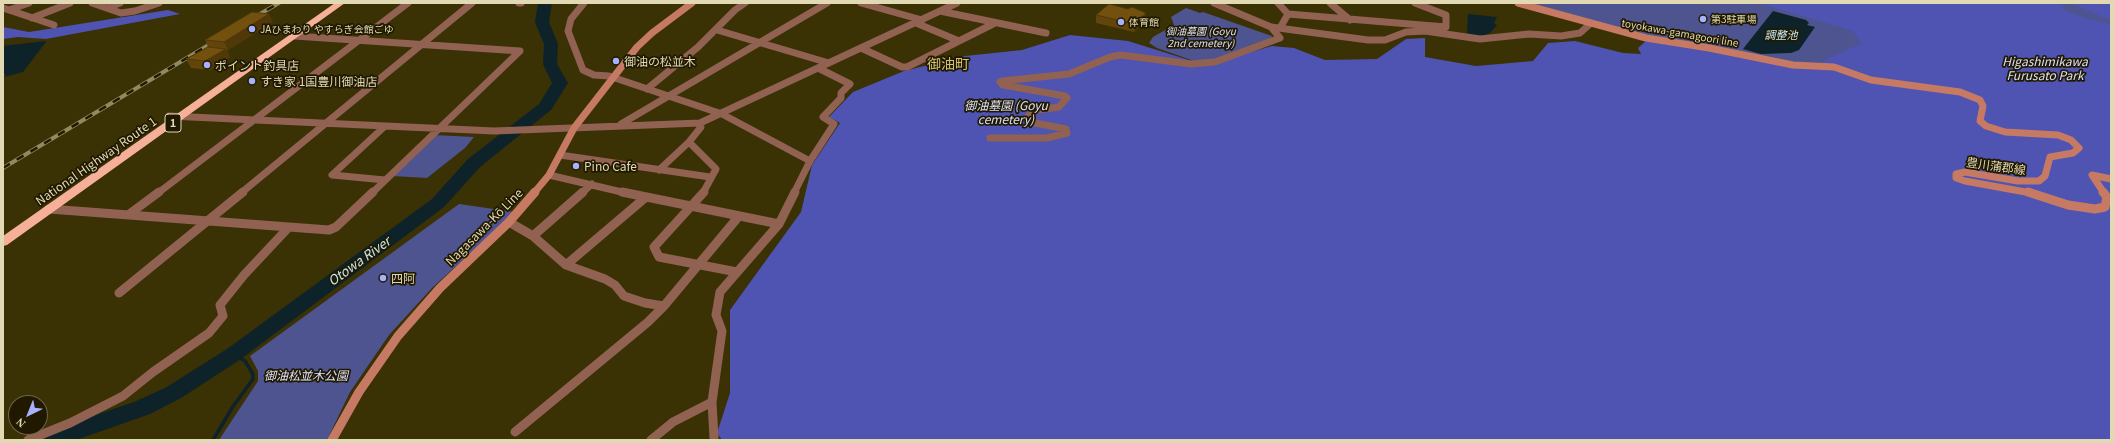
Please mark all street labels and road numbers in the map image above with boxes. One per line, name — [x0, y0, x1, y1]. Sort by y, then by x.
street label: toyokawa-gamagoori line — [1621, 17, 1739, 49]
street label: National Highway Route 1 — [33, 114, 159, 208]
road number: 1 — [165, 114, 181, 132]
street label: 豊川蒲郡線 — [1965, 155, 2027, 177]
street label: Nagasawa-Kō Line — [443, 186, 525, 268]

